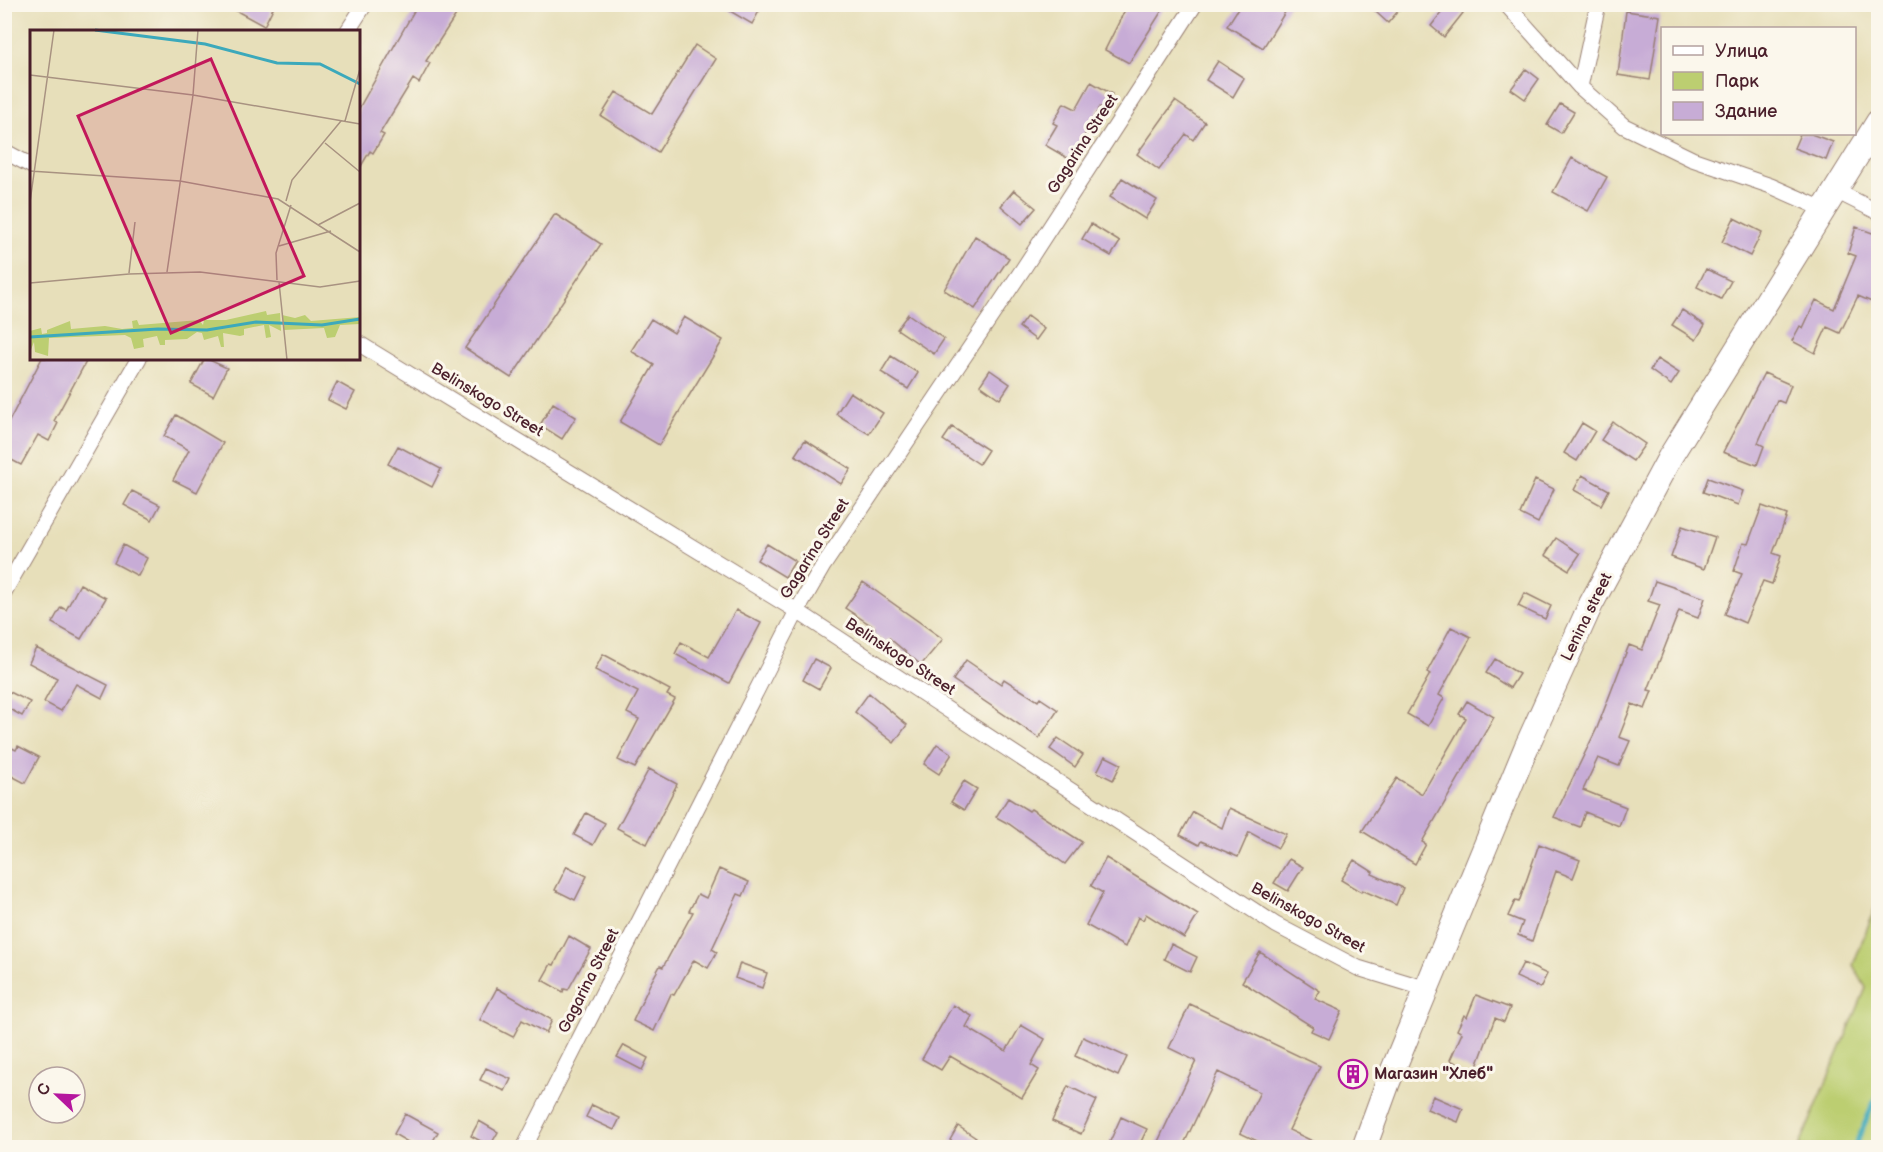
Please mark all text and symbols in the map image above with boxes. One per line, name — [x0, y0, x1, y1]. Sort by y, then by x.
legend — [1661, 27, 1856, 135]
inset map — [30, 30, 360, 360]
text: Улица — [1715, 41, 1769, 62]
text: Парк — [1715, 71, 1759, 92]
street label: Gagarina Street — [1044, 91, 1122, 197]
text: Здание — [1715, 101, 1777, 122]
street label: Belinskogo Street — [427, 359, 547, 441]
street label: Gagarina Street — [776, 495, 854, 603]
street label: Lenina street — [1558, 570, 1617, 664]
street label: Belinskogo Street — [841, 614, 959, 700]
street label: Belinskogo Street — [1248, 879, 1369, 957]
street label: Gagarina Street — [554, 925, 624, 1037]
building icon: Магазин "Хлеб" — [1337, 1058, 1369, 1090]
north arrow — [27, 1065, 87, 1125]
place label: Магазин "Хлеб" — [1374, 1065, 1493, 1084]
text: С — [34, 1081, 55, 1099]

